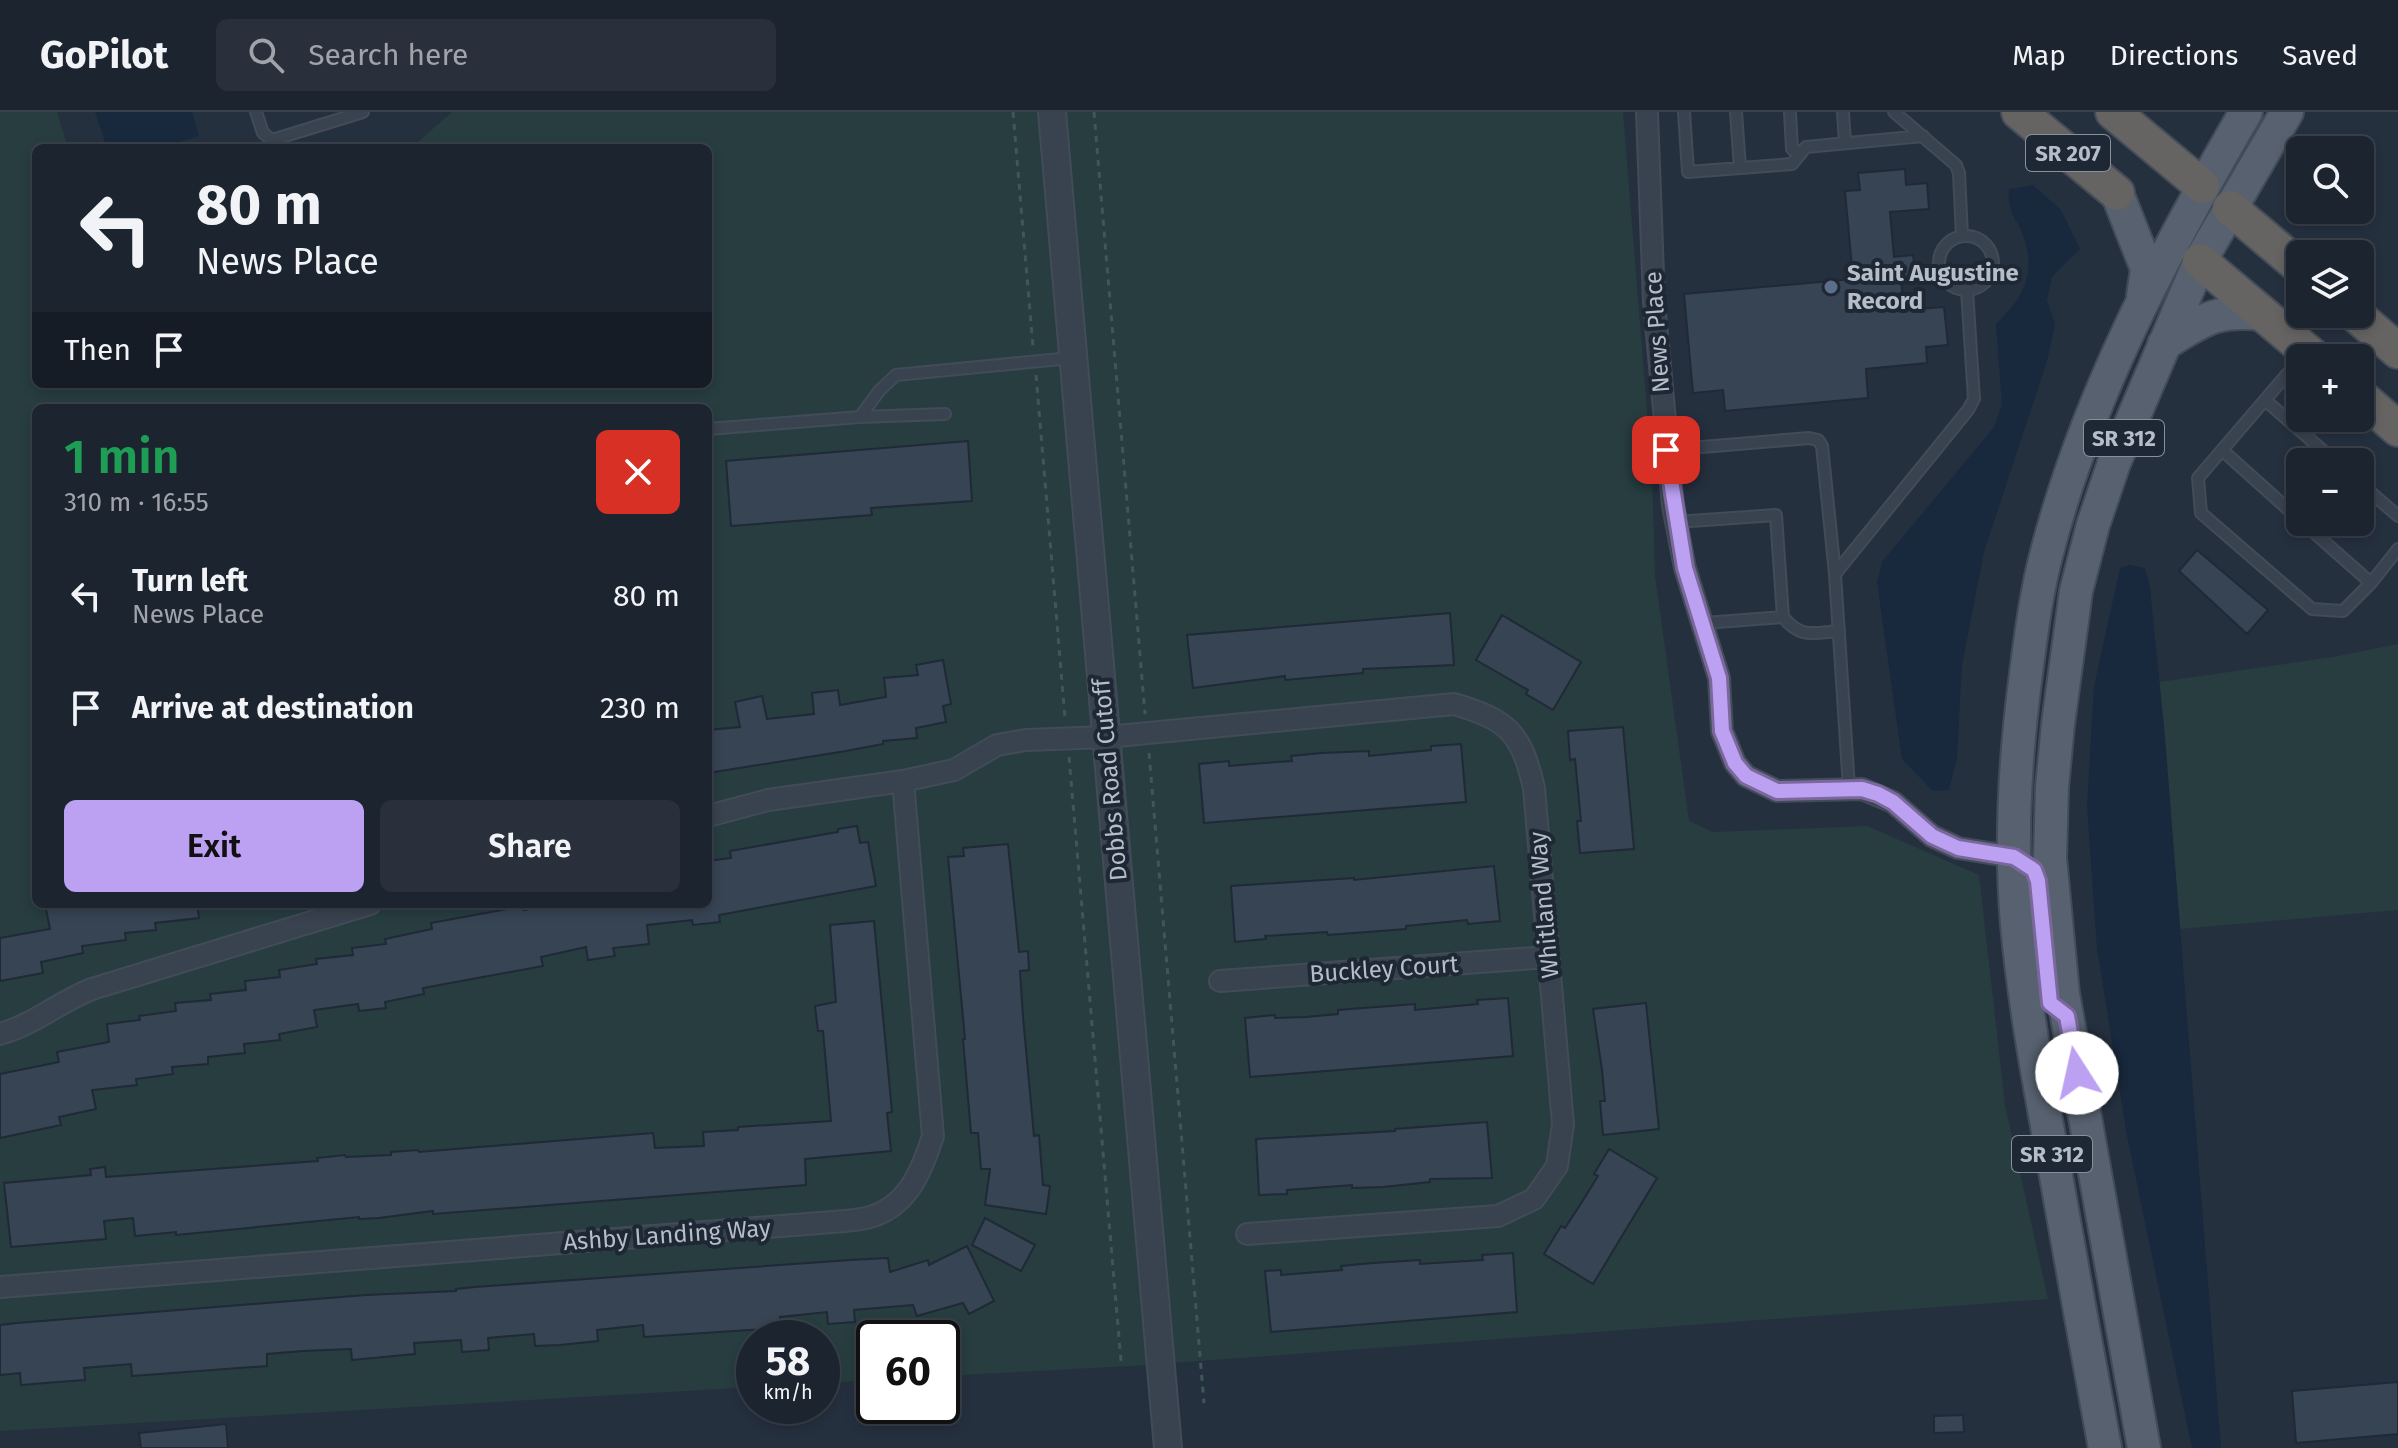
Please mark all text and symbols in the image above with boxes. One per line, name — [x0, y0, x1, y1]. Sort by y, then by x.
search box — [216, 19, 776, 91]
text: GoPilot — [40, 32, 168, 78]
icon: search — [244, 33, 288, 77]
text: Search here — [308, 37, 468, 73]
text: Map — [2012, 39, 2066, 72]
text: Directions — [2110, 39, 2238, 72]
text: Saved — [2282, 39, 2358, 72]
road number: SR 207 — [2026, 135, 2110, 171]
map controls — [2286, 136, 2374, 536]
button: search — [2286, 136, 2374, 224]
text: 80 m — [196, 172, 322, 239]
icon: left — [64, 176, 168, 280]
text: News Place — [196, 240, 379, 284]
button: layers — [2286, 240, 2374, 328]
place label: Saint Augustine Record — [1847, 259, 2019, 315]
street label: News Place — [1639, 270, 1675, 394]
marker: Saint Augustine Record — [1822, 278, 1840, 296]
icon: arrive — [147, 328, 191, 372]
text: Then — [64, 332, 131, 368]
button: + — [2286, 344, 2374, 432]
pin — [1632, 416, 1700, 484]
road number: SR 312 — [2084, 420, 2164, 456]
text: 1 min — [64, 428, 180, 486]
icon: arrive — [1644, 428, 1688, 472]
button: close — [596, 430, 680, 514]
button: − — [2286, 448, 2374, 536]
text: 310 m · 16:55 — [64, 487, 209, 518]
text: Turn left — [132, 563, 248, 599]
icon: left — [64, 574, 108, 618]
text: 80 m — [613, 578, 680, 614]
text: News Place — [132, 599, 264, 630]
street label: Dobbs Road Cutoff — [1087, 676, 1133, 882]
icon: arrive — [64, 686, 108, 730]
text: Arrive at destination — [132, 690, 414, 726]
text: 230 m — [600, 690, 680, 726]
button: Exit — [64, 800, 364, 892]
button: Share — [380, 800, 680, 892]
street label: Whitland Way — [1524, 830, 1564, 980]
street label: Buckley Court — [1309, 950, 1460, 988]
position arrow — [2035, 1031, 2119, 1115]
road number: SR 312 — [2012, 1136, 2092, 1172]
street label: Ashby Landing Way — [562, 1214, 772, 1256]
speed limit sign: 60 — [856, 1320, 960, 1424]
text: 58 — [766, 1338, 810, 1386]
text: km/h — [763, 1380, 813, 1404]

